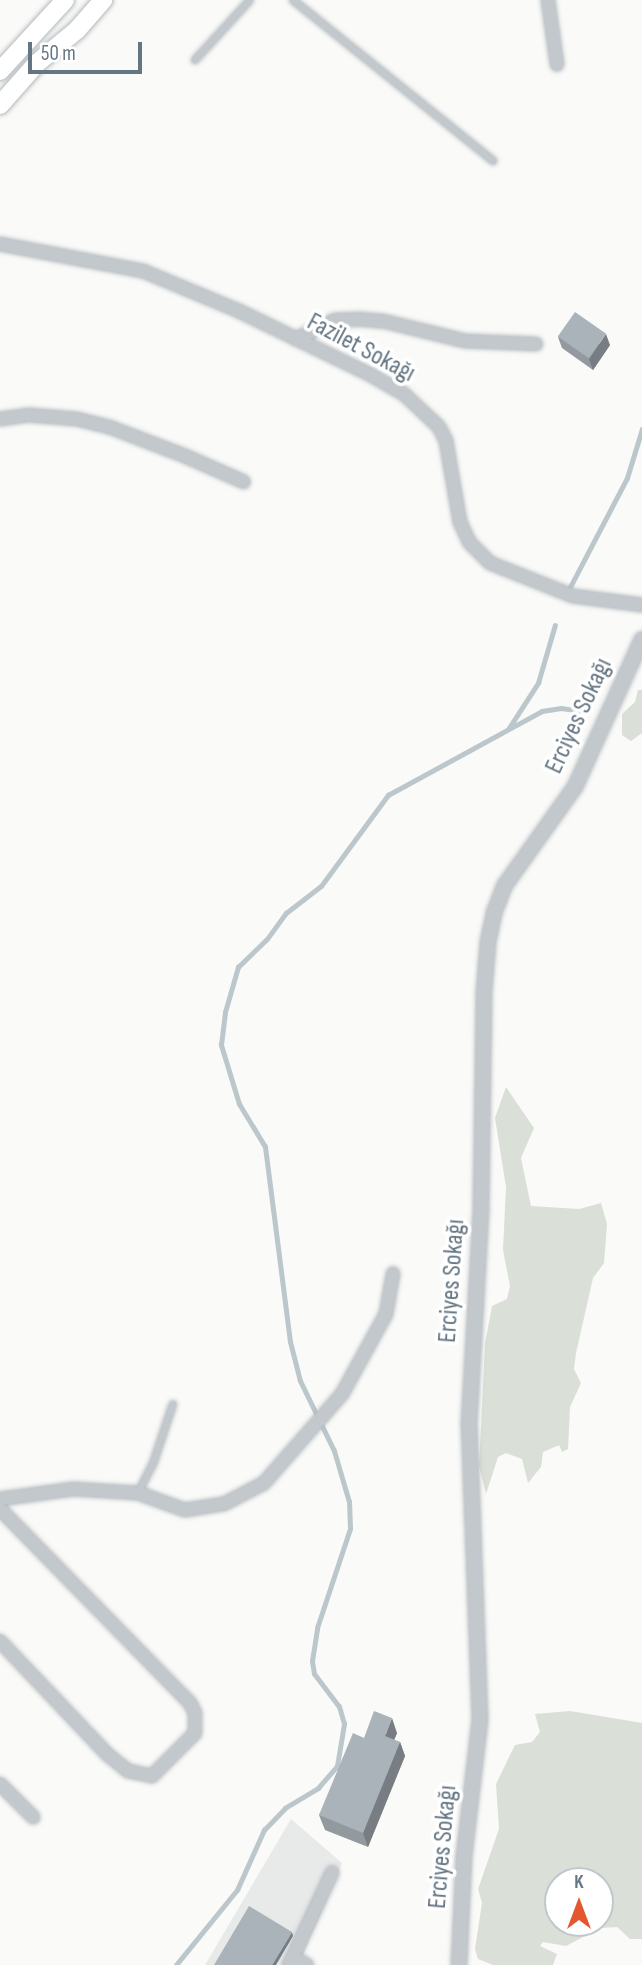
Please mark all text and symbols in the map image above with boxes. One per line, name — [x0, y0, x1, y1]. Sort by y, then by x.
scale bar — [32, 28, 145, 72]
text: 50 m — [41, 41, 76, 66]
street label: Fazilet Sokağı — [302, 307, 420, 389]
street label: Erciyes Sokağı — [539, 653, 619, 779]
street label: Erciyes Sokağı — [432, 1218, 472, 1344]
street label: Erciyes Sokağı — [422, 1784, 464, 1910]
north arrow — [544, 1867, 614, 1937]
text: K — [574, 1871, 584, 1894]

